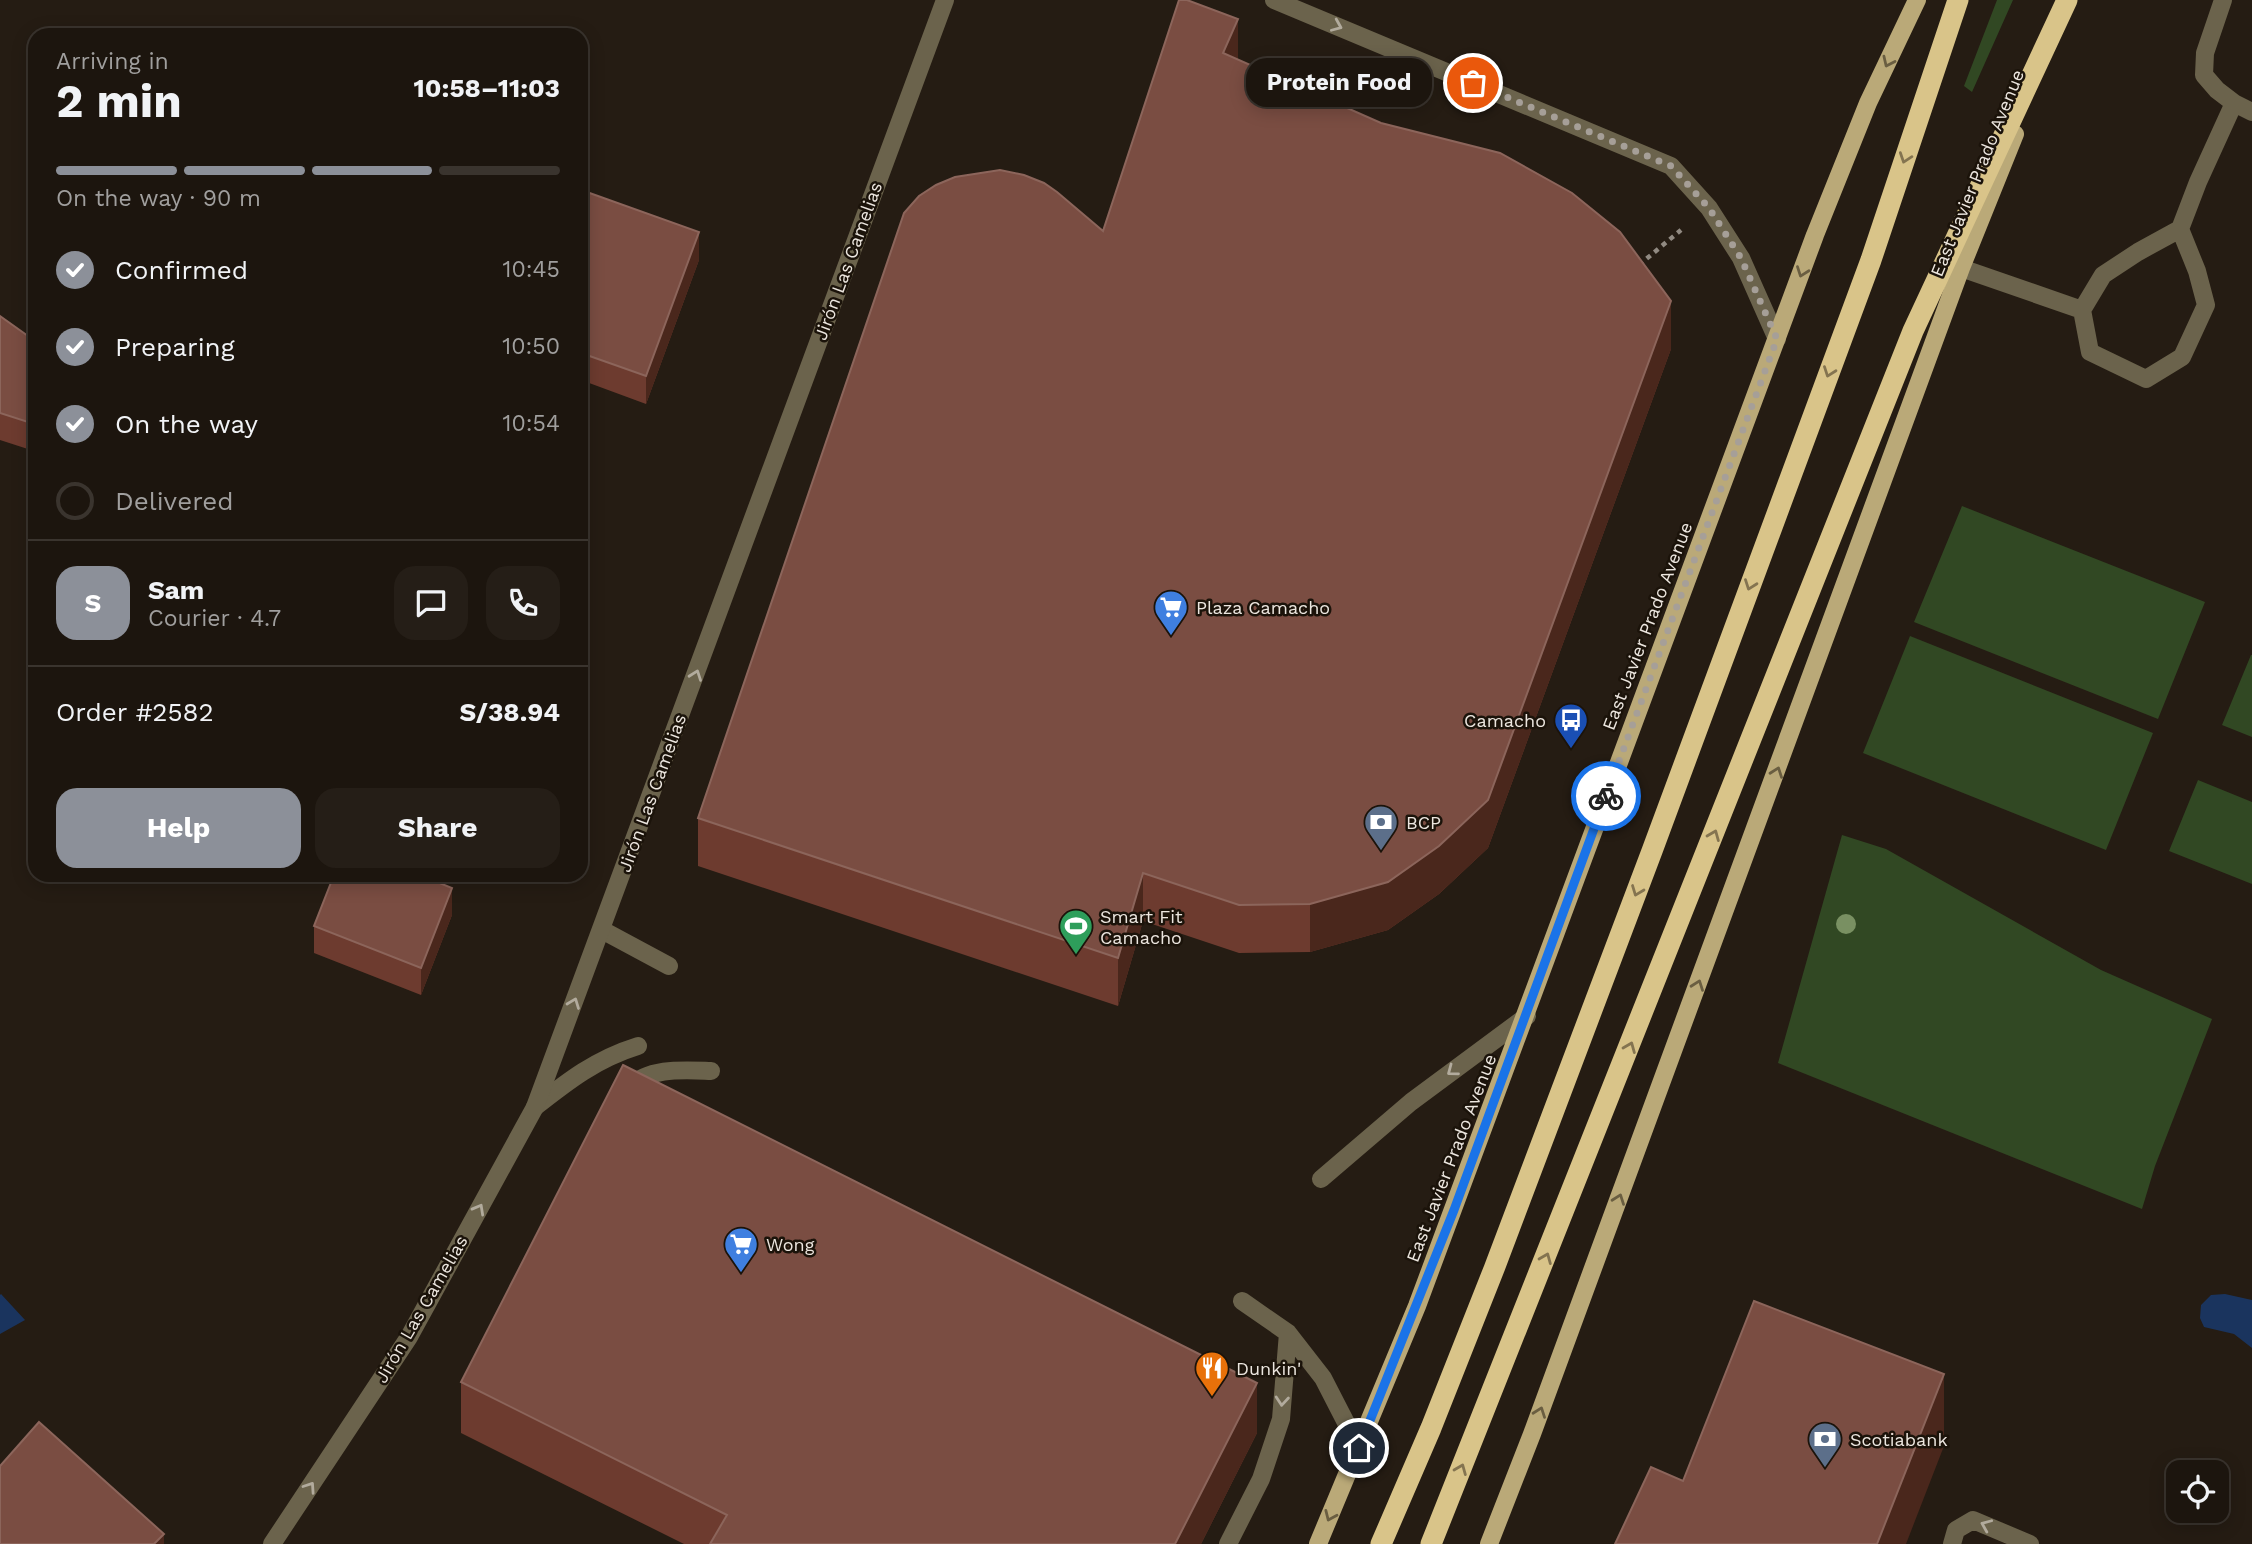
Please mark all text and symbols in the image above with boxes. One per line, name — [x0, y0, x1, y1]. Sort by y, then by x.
one-way arrow — [1330, 18, 1342, 32]
text: Arriving in — [56, 48, 169, 75]
pin — [1443, 53, 1503, 113]
one-way arrow — [1882, 55, 1896, 67]
callout: Protein Food — [1246, 58, 1431, 108]
icon: bag — [1454, 64, 1492, 102]
street label: East Javier Prado Avenue — [1926, 67, 2028, 279]
text: Protein Food — [1267, 69, 1411, 96]
text: 10:58–11:03 — [414, 73, 560, 103]
text: 2 min — [56, 74, 182, 128]
one-way arrow — [1899, 151, 1913, 163]
street label: Jirón Las Camelias — [810, 179, 886, 343]
text: On the way · 90 m — [56, 185, 261, 212]
icon: check — [56, 251, 94, 289]
text: Confirmed — [115, 255, 248, 285]
text: 10:45 — [502, 256, 560, 283]
one-way arrow — [1796, 266, 1810, 278]
icon: check — [56, 328, 94, 366]
text: Preparing — [115, 332, 235, 362]
text: 10:50 — [502, 333, 560, 360]
one-way arrow — [1823, 366, 1837, 378]
icon: check — [56, 405, 94, 443]
text: On the way — [115, 409, 258, 439]
text: 10:54 — [502, 410, 560, 437]
text: Delivered — [115, 486, 234, 516]
street label: East Javier Prado Avenue — [1598, 519, 1696, 733]
button: chat — [394, 566, 468, 640]
button: phone — [486, 566, 560, 640]
text: Sam — [148, 575, 204, 605]
one-way arrow — [1744, 579, 1758, 591]
text: S — [85, 588, 101, 618]
supermarket icon: Plaza Camacho — [1152, 588, 1190, 637]
place label: Plaza Camacho — [1196, 597, 1330, 618]
text: Courier · 4.7 — [148, 605, 281, 632]
one-way arrow — [687, 670, 701, 682]
text: Order #2582 — [56, 697, 214, 727]
text: S/38.94 — [459, 697, 560, 727]
bus stop icon: Camacho — [1552, 701, 1590, 750]
place label: Camacho — [1464, 710, 1546, 731]
street label: Jirón Las Camelias — [614, 711, 690, 875]
courier — [1571, 761, 1641, 831]
one-way arrow — [1768, 766, 1782, 778]
icon: bike — [1587, 777, 1625, 815]
button: Help — [56, 788, 301, 868]
button: Share — [315, 788, 560, 868]
bank icon: BCP — [1362, 803, 1400, 852]
place label: BCP — [1406, 812, 1441, 833]
one-way arrow — [1705, 830, 1719, 842]
one-way arrow — [1631, 884, 1645, 896]
place label: Smart Fit Camacho — [1100, 906, 1183, 948]
sports icon: Smart Fit Camacho — [1057, 907, 1095, 956]
one-way arrow — [1690, 980, 1704, 992]
one-way arrow — [566, 998, 580, 1010]
one-way arrow — [1622, 1041, 1636, 1054]
street label: East Javier Prado Avenue — [1402, 1051, 1500, 1265]
one-way arrow — [1447, 1063, 1460, 1076]
one-way arrow — [1611, 1193, 1625, 1205]
one-way arrow — [471, 1204, 484, 1217]
supermarket icon: Wong — [722, 1225, 760, 1274]
street label: Jirón Las Camelias — [370, 1232, 472, 1386]
place label: Wong — [766, 1234, 815, 1255]
one-way arrow — [1537, 1253, 1551, 1265]
restaurant icon: Dunkin' — [1193, 1349, 1231, 1398]
place label: Dunkin' — [1236, 1358, 1301, 1379]
one-way arrow — [1275, 1396, 1290, 1407]
one-way arrow — [1532, 1407, 1546, 1419]
pin — [1329, 1418, 1389, 1478]
bank icon: Scotiabank — [1806, 1420, 1844, 1469]
icon: home — [1340, 1429, 1378, 1467]
place label: Scotiabank — [1850, 1429, 1948, 1450]
map controls — [2166, 1460, 2229, 1523]
button: locate — [2166, 1460, 2229, 1523]
one-way arrow — [1453, 1464, 1467, 1476]
one-way arrow — [302, 1482, 314, 1495]
one-way arrow — [1324, 1508, 1338, 1521]
one-way arrow — [1980, 1520, 1992, 1534]

